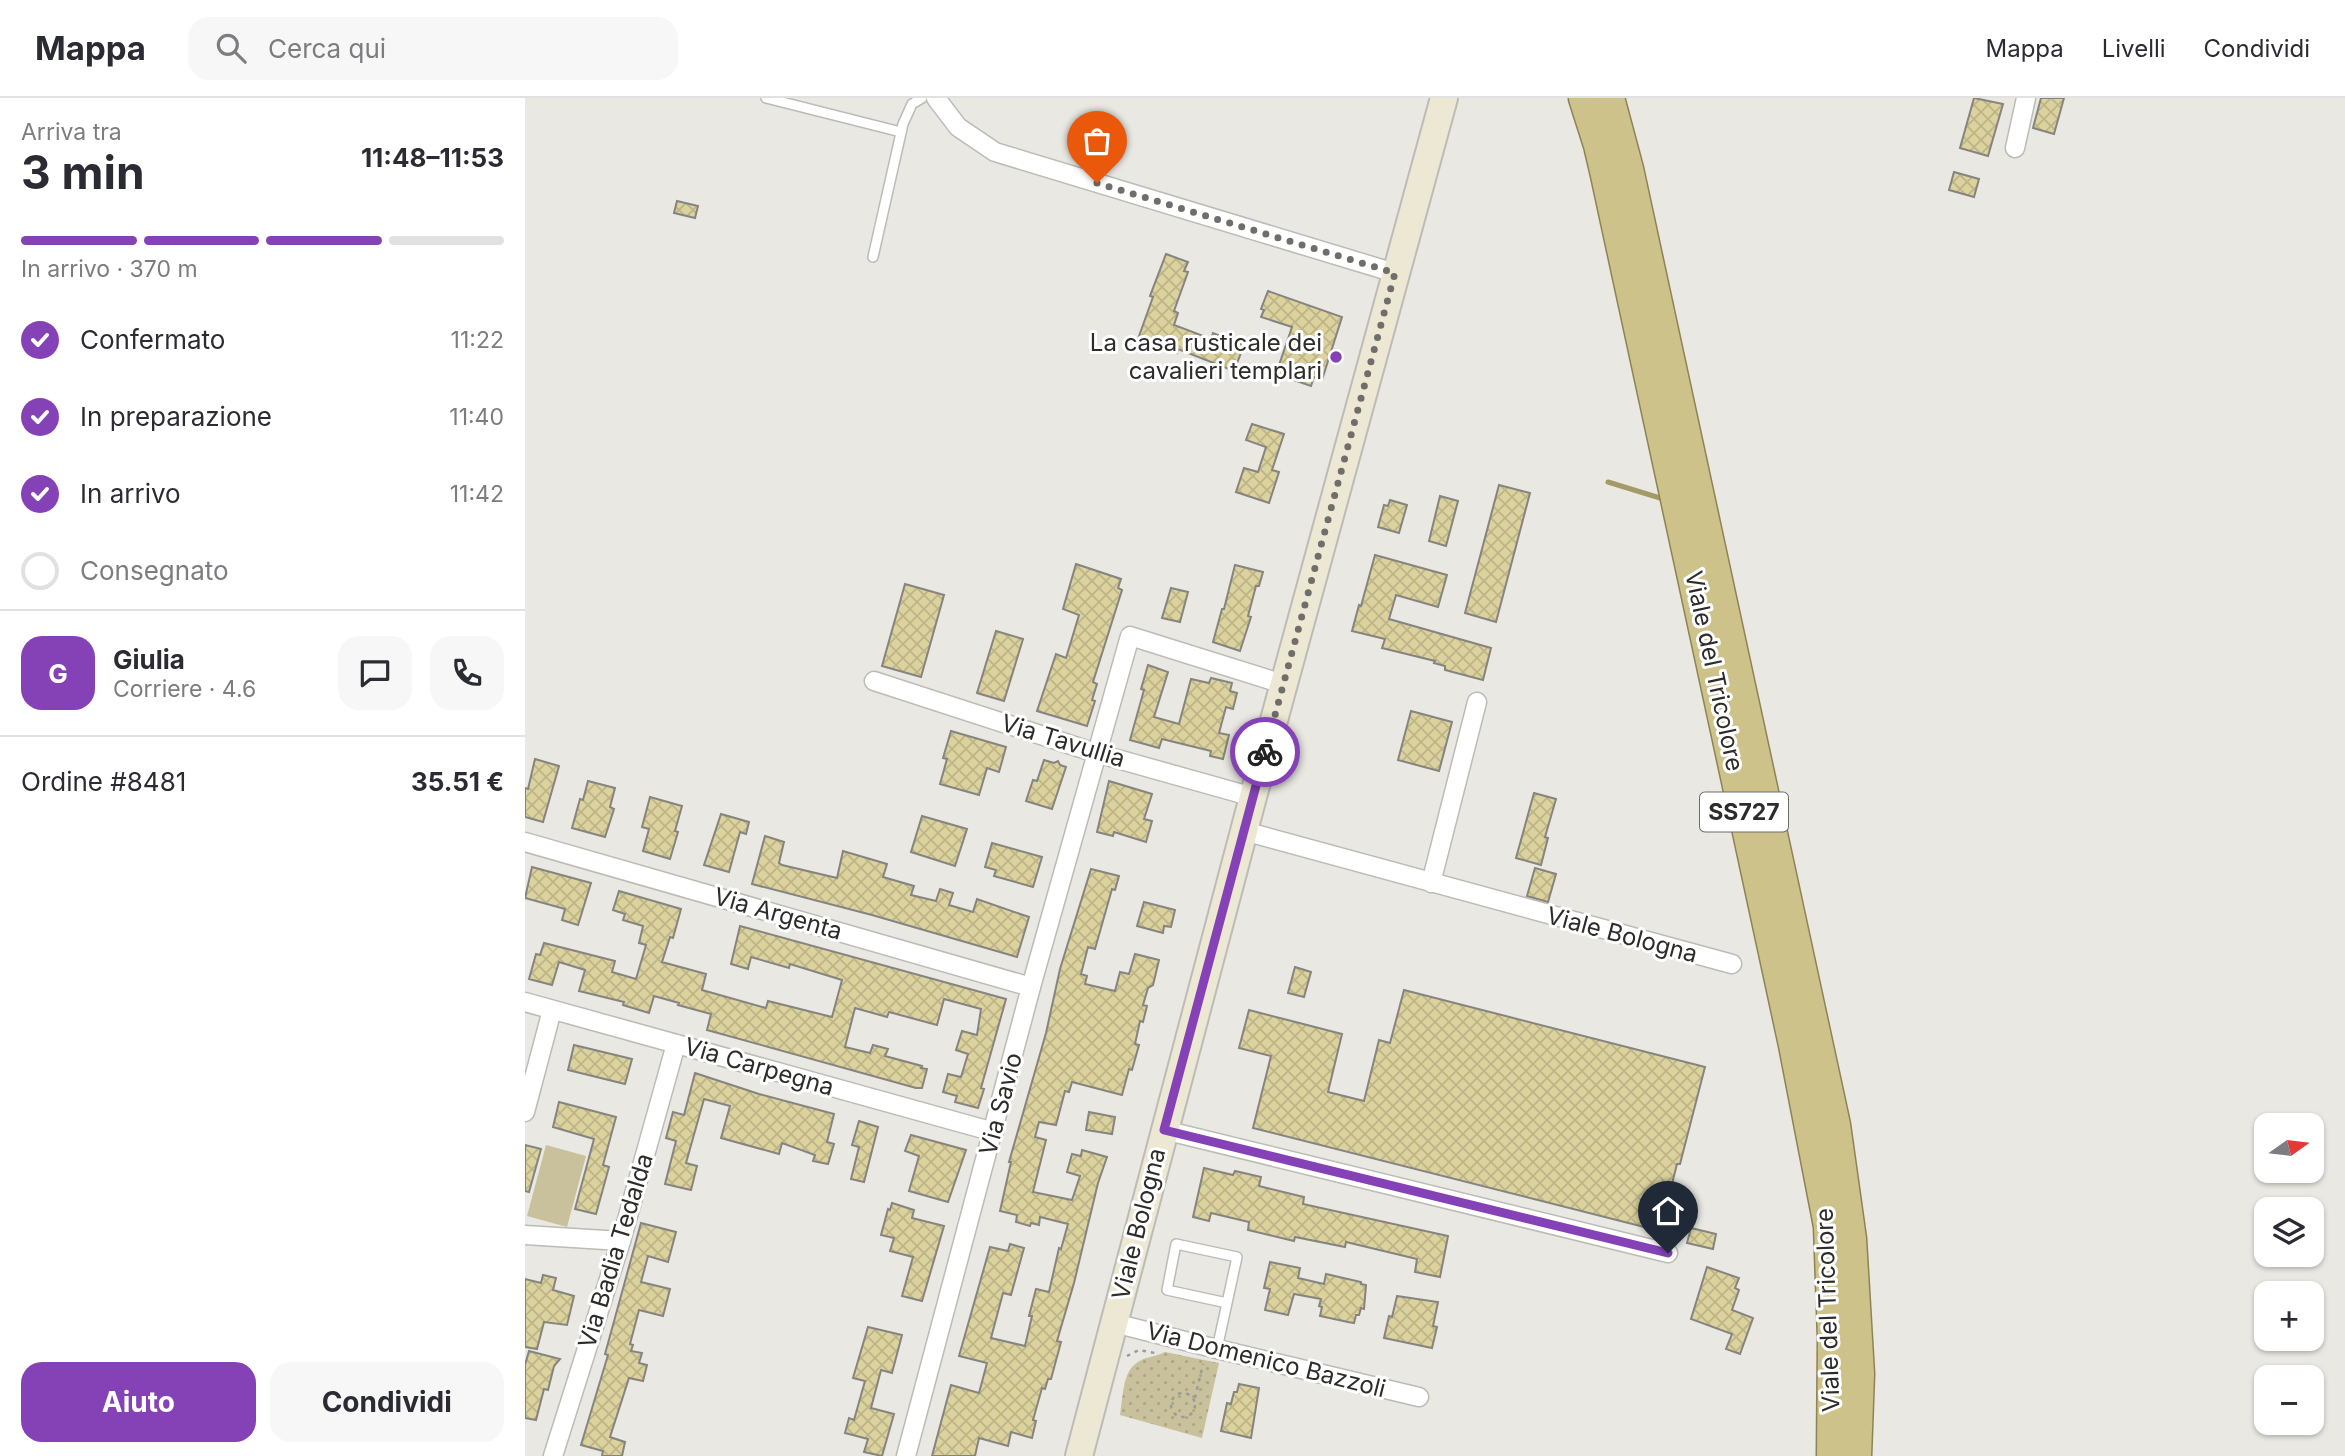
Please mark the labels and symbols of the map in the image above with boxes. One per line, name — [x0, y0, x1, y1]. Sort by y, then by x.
pin — [1067, 111, 1127, 183]
place label: La casa rusticale dei cavalieri templari — [1090, 328, 1322, 385]
marker: La casa rusticale dei cavalieri templari — [1328, 349, 1344, 365]
street label: Viale del Tricolore — [1679, 568, 1750, 774]
street label: Via Tavullia — [998, 708, 1129, 773]
courier — [1230, 717, 1300, 787]
road number: SS727 — [1700, 792, 1788, 832]
street label: Via Argenta — [711, 881, 846, 946]
street label: Viale Bologna — [1543, 900, 1701, 969]
street label: Via Carpegna — [681, 1031, 837, 1102]
street label: Via Savio — [973, 1049, 1028, 1158]
north arrow — [2254, 1113, 2324, 1183]
street label: Viale Bologna — [1106, 1145, 1171, 1303]
street label: Via Badia Tedalda — [572, 1150, 659, 1352]
pin — [1638, 1181, 1698, 1253]
street label: Viale del Tricolore — [1809, 1208, 1846, 1412]
street label: Via Domenico Bazzoli — [1143, 1316, 1389, 1403]

